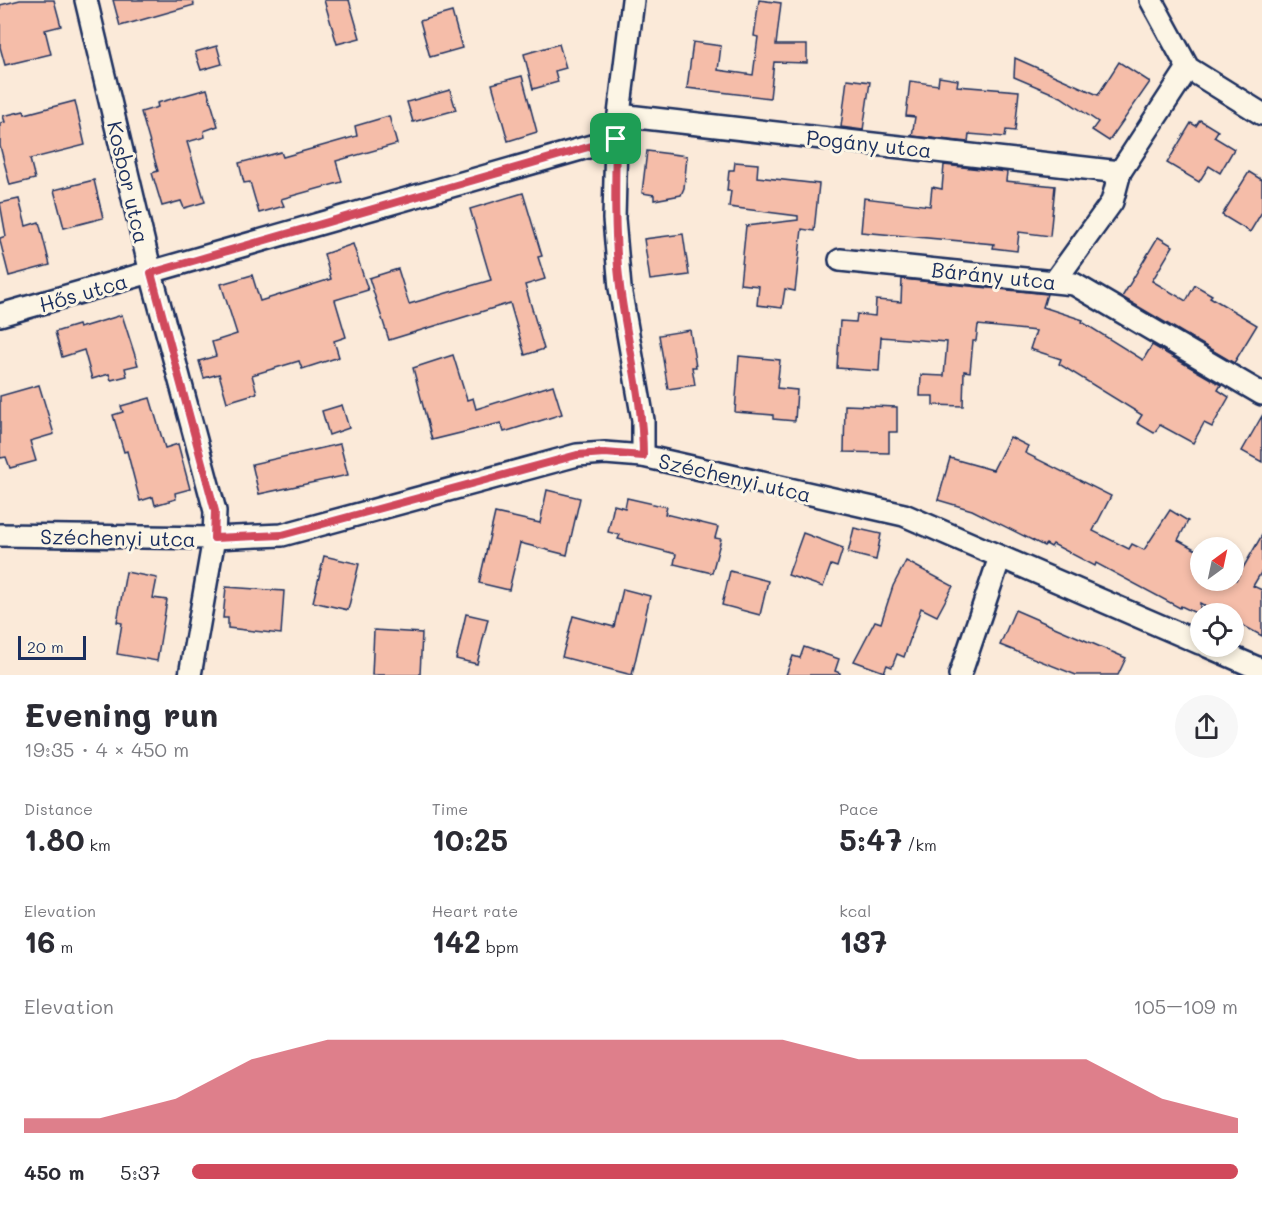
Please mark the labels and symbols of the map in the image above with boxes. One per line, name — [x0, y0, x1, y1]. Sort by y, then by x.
pin — [590, 113, 641, 164]
street label: Kosbor utca — [102, 118, 156, 246]
street label: Pogány utca — [805, 123, 933, 163]
street label: Bárány utca — [930, 255, 1058, 295]
street label: Hős utca — [36, 267, 130, 317]
street label: Széchenyi utca — [656, 446, 814, 508]
street label: Széchenyi utca — [40, 522, 196, 552]
north arrow — [1190, 537, 1244, 591]
scale bar — [18, 633, 86, 660]

